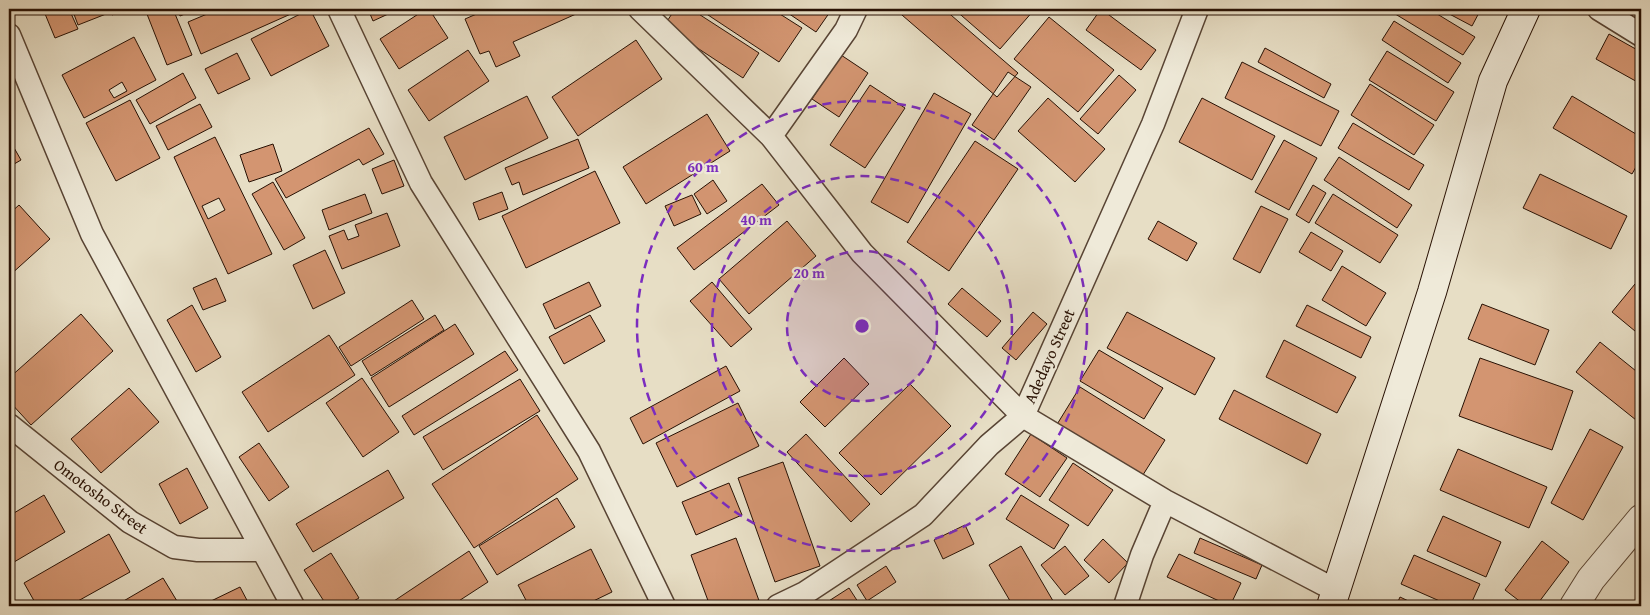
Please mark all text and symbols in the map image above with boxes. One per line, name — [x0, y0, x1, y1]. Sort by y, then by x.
text: 60 m — [687, 156, 719, 177]
text: 40 m — [740, 209, 772, 230]
text: 20 m — [793, 262, 825, 283]
street label: Adedayo Street — [1017, 304, 1081, 407]
centre of rings — [853, 317, 871, 335]
street label: Omotosho Street — [49, 453, 153, 540]

